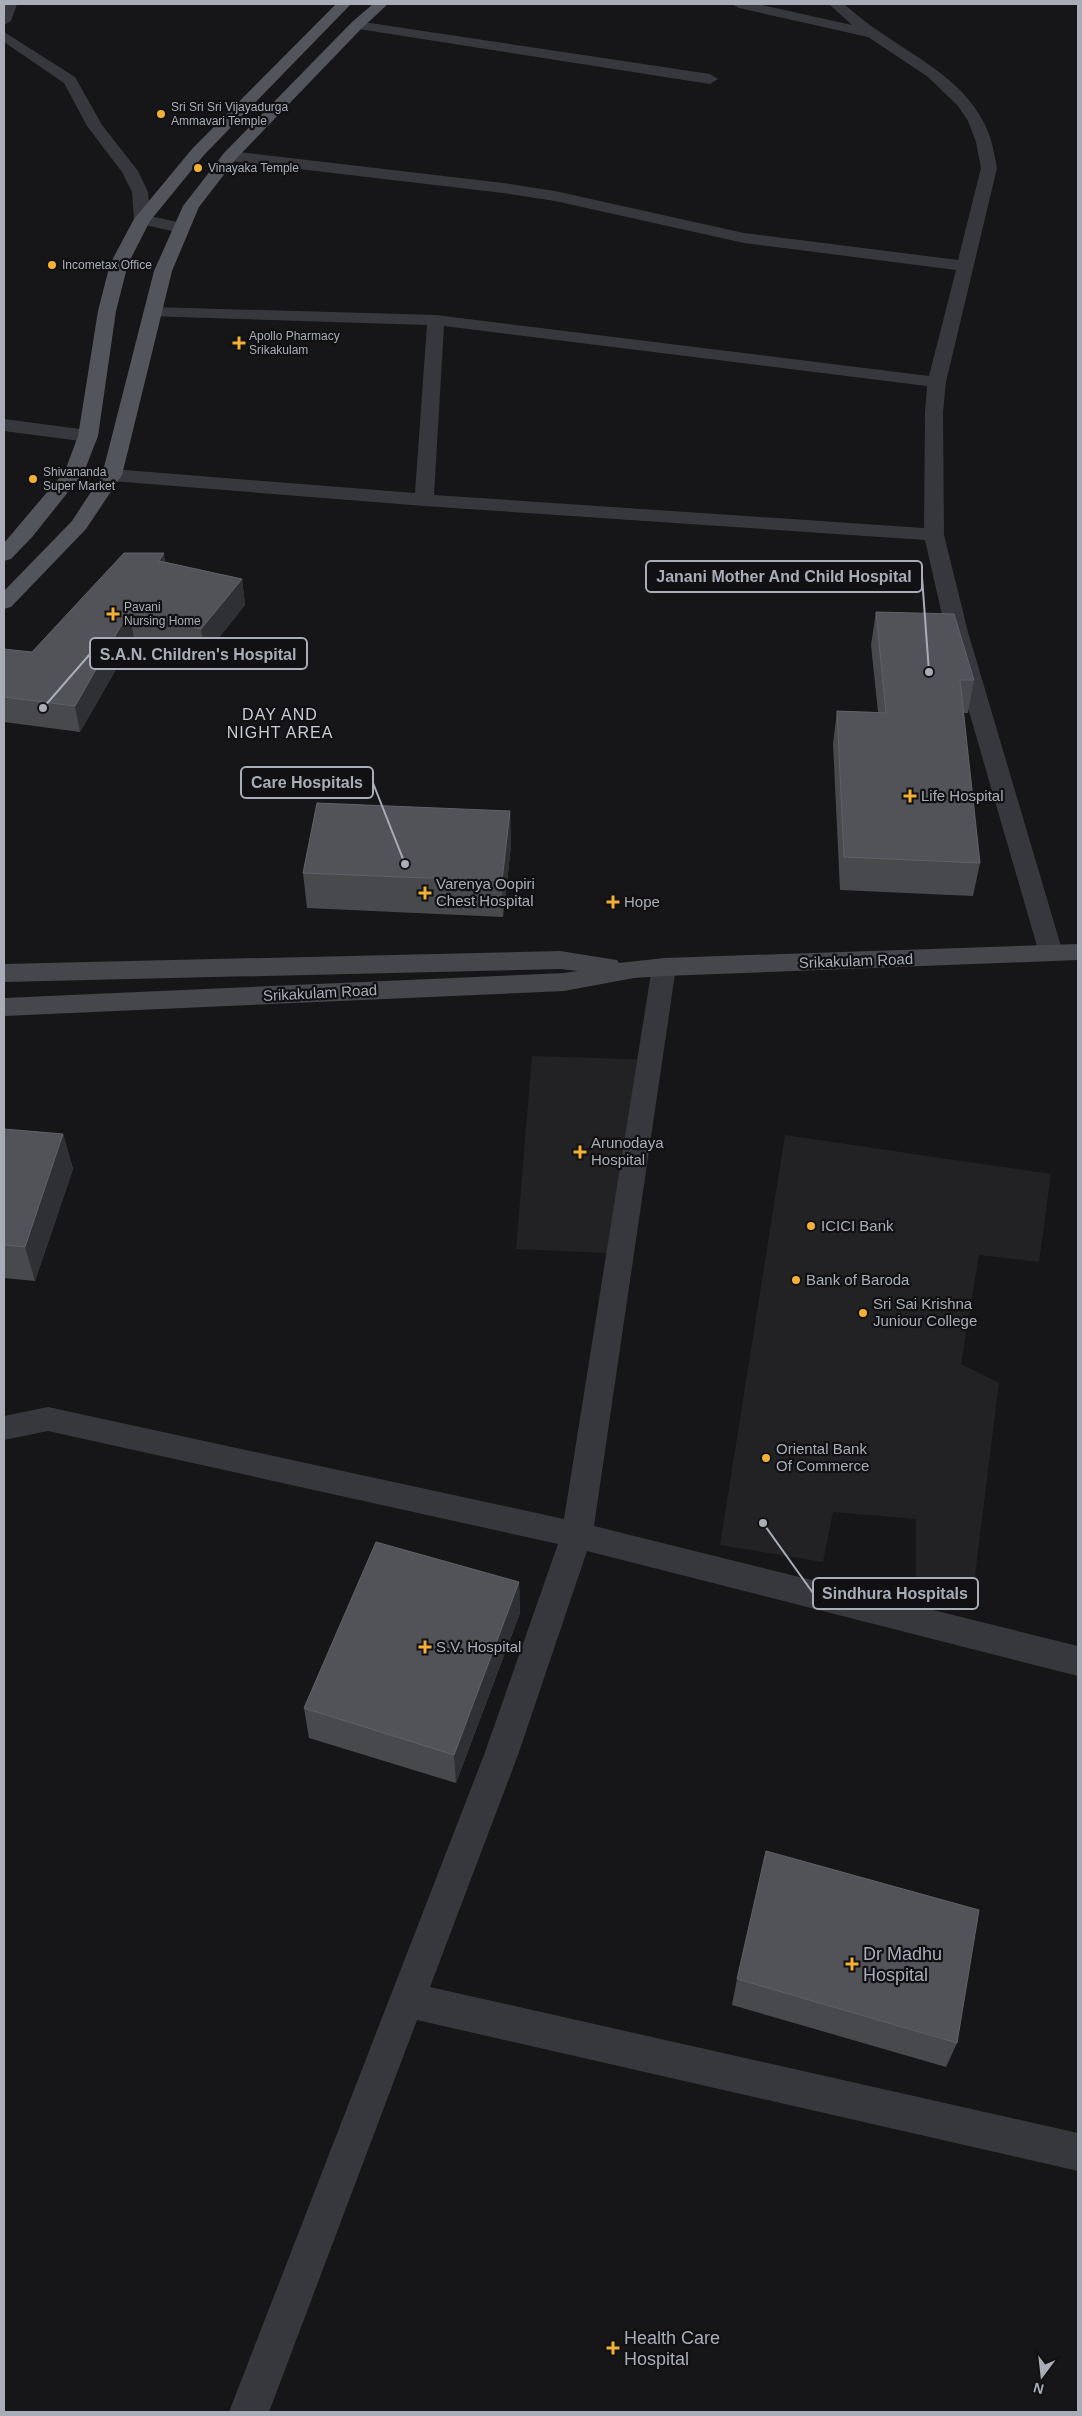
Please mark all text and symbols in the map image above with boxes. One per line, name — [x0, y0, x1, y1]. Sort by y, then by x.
place label: Sri Sri Sri Vijayadurga Ammavari Temple — [171, 100, 288, 128]
marker: Sri Sri Sri Vijayadurga Ammavari Temple — [155, 108, 167, 120]
place label: Vinayaka Temple — [208, 161, 299, 175]
marker: Vinayaka Temple — [192, 162, 204, 174]
place label: Incometax Office — [62, 258, 152, 272]
marker: Incometax Office — [46, 259, 58, 271]
place label: Apollo Pharmacy Srikakulam — [249, 329, 340, 357]
marker: Apollo Pharmacy Srikakulam — [233, 337, 245, 349]
place label: Shivananda Super Market — [43, 465, 116, 493]
marker: Shivananda Super Market — [27, 473, 39, 485]
callout: Janani Mother And Child Hospital — [646, 561, 922, 592]
text: Janani Mother And Child Hospital — [656, 568, 912, 585]
place label: Pavani Nursing Home — [124, 600, 201, 628]
marker: Pavani Nursing Home — [106, 607, 120, 621]
callout: S.A.N. Children's Hospital — [90, 638, 307, 669]
text: S.A.N. Children's Hospital — [100, 646, 296, 663]
district label: DAY AND NIGHT AREA — [227, 706, 333, 741]
callout: Care Hospitals — [241, 767, 373, 798]
text: Care Hospitals — [251, 774, 363, 791]
place label: Life Hospital — [921, 787, 1004, 804]
marker: Life Hospital — [903, 789, 917, 803]
place label: Varenya Oopiri Chest Hospital — [436, 875, 535, 909]
marker: Varenya Oopiri Chest Hospital — [418, 886, 432, 900]
place label: Hope — [624, 893, 660, 910]
marker: Hope — [606, 895, 620, 909]
street label: Srikakulam Road — [799, 950, 913, 971]
street label: Srikakulam Road — [262, 981, 377, 1004]
place label: Arunodaya Hospital — [591, 1134, 664, 1168]
marker: Arunodaya Hospital — [573, 1145, 587, 1159]
place label: ICICI Bank — [821, 1217, 894, 1234]
marker: ICICI Bank — [805, 1220, 817, 1232]
place label: Bank of Baroda — [806, 1271, 910, 1288]
marker: Bank of Baroda — [790, 1274, 802, 1286]
place label: Sri Sai Krishna Juniour College — [873, 1295, 977, 1329]
marker: Sri Sai Krishna Juniour College — [857, 1307, 869, 1319]
place label: Oriental Bank Of Commerce — [776, 1440, 869, 1474]
marker: Oriental Bank Of Commerce — [760, 1452, 772, 1464]
callout: Sindhura Hospitals — [813, 1578, 978, 1609]
text: Sindhura Hospitals — [822, 1585, 968, 1602]
place label: S.V. Hospital — [436, 1638, 521, 1655]
marker: S.V. Hospital — [418, 1640, 432, 1654]
place label: Dr Madhu Hospital — [863, 1944, 942, 1985]
marker: Dr Madhu Hospital — [845, 1957, 859, 1971]
place label: Health Care Hospital — [624, 2328, 720, 2369]
marker: Health Care Hospital — [606, 2341, 620, 2355]
north arrow — [1017, 2351, 1067, 2401]
text: N — [1032, 2380, 1046, 2398]

